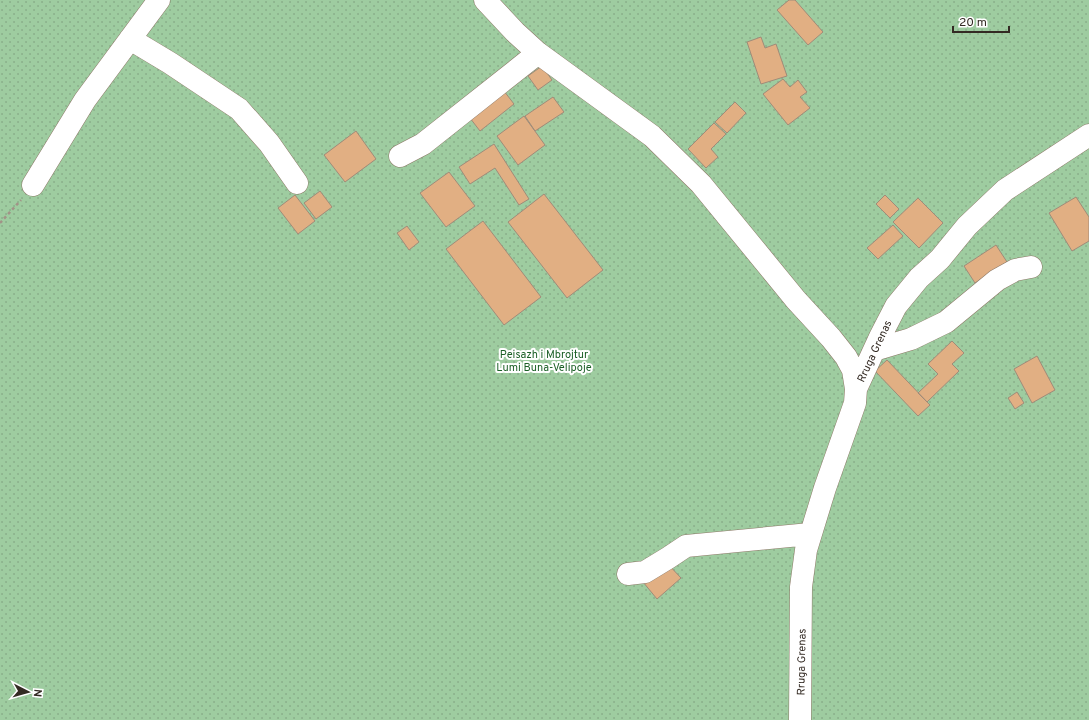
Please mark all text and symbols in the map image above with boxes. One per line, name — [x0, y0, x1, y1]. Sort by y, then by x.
scale bar — [953, 8, 1009, 34]
text: 20 m — [959, 15, 987, 31]
street label: Rruga Grenas — [854, 318, 895, 385]
park label: Peisazh i Mbrojtur Lumi Buna-Velipoje — [496, 348, 592, 375]
street label: Rruga Grenas — [794, 628, 810, 696]
north arrow — [8, 672, 48, 712]
text: N — [30, 688, 44, 698]

